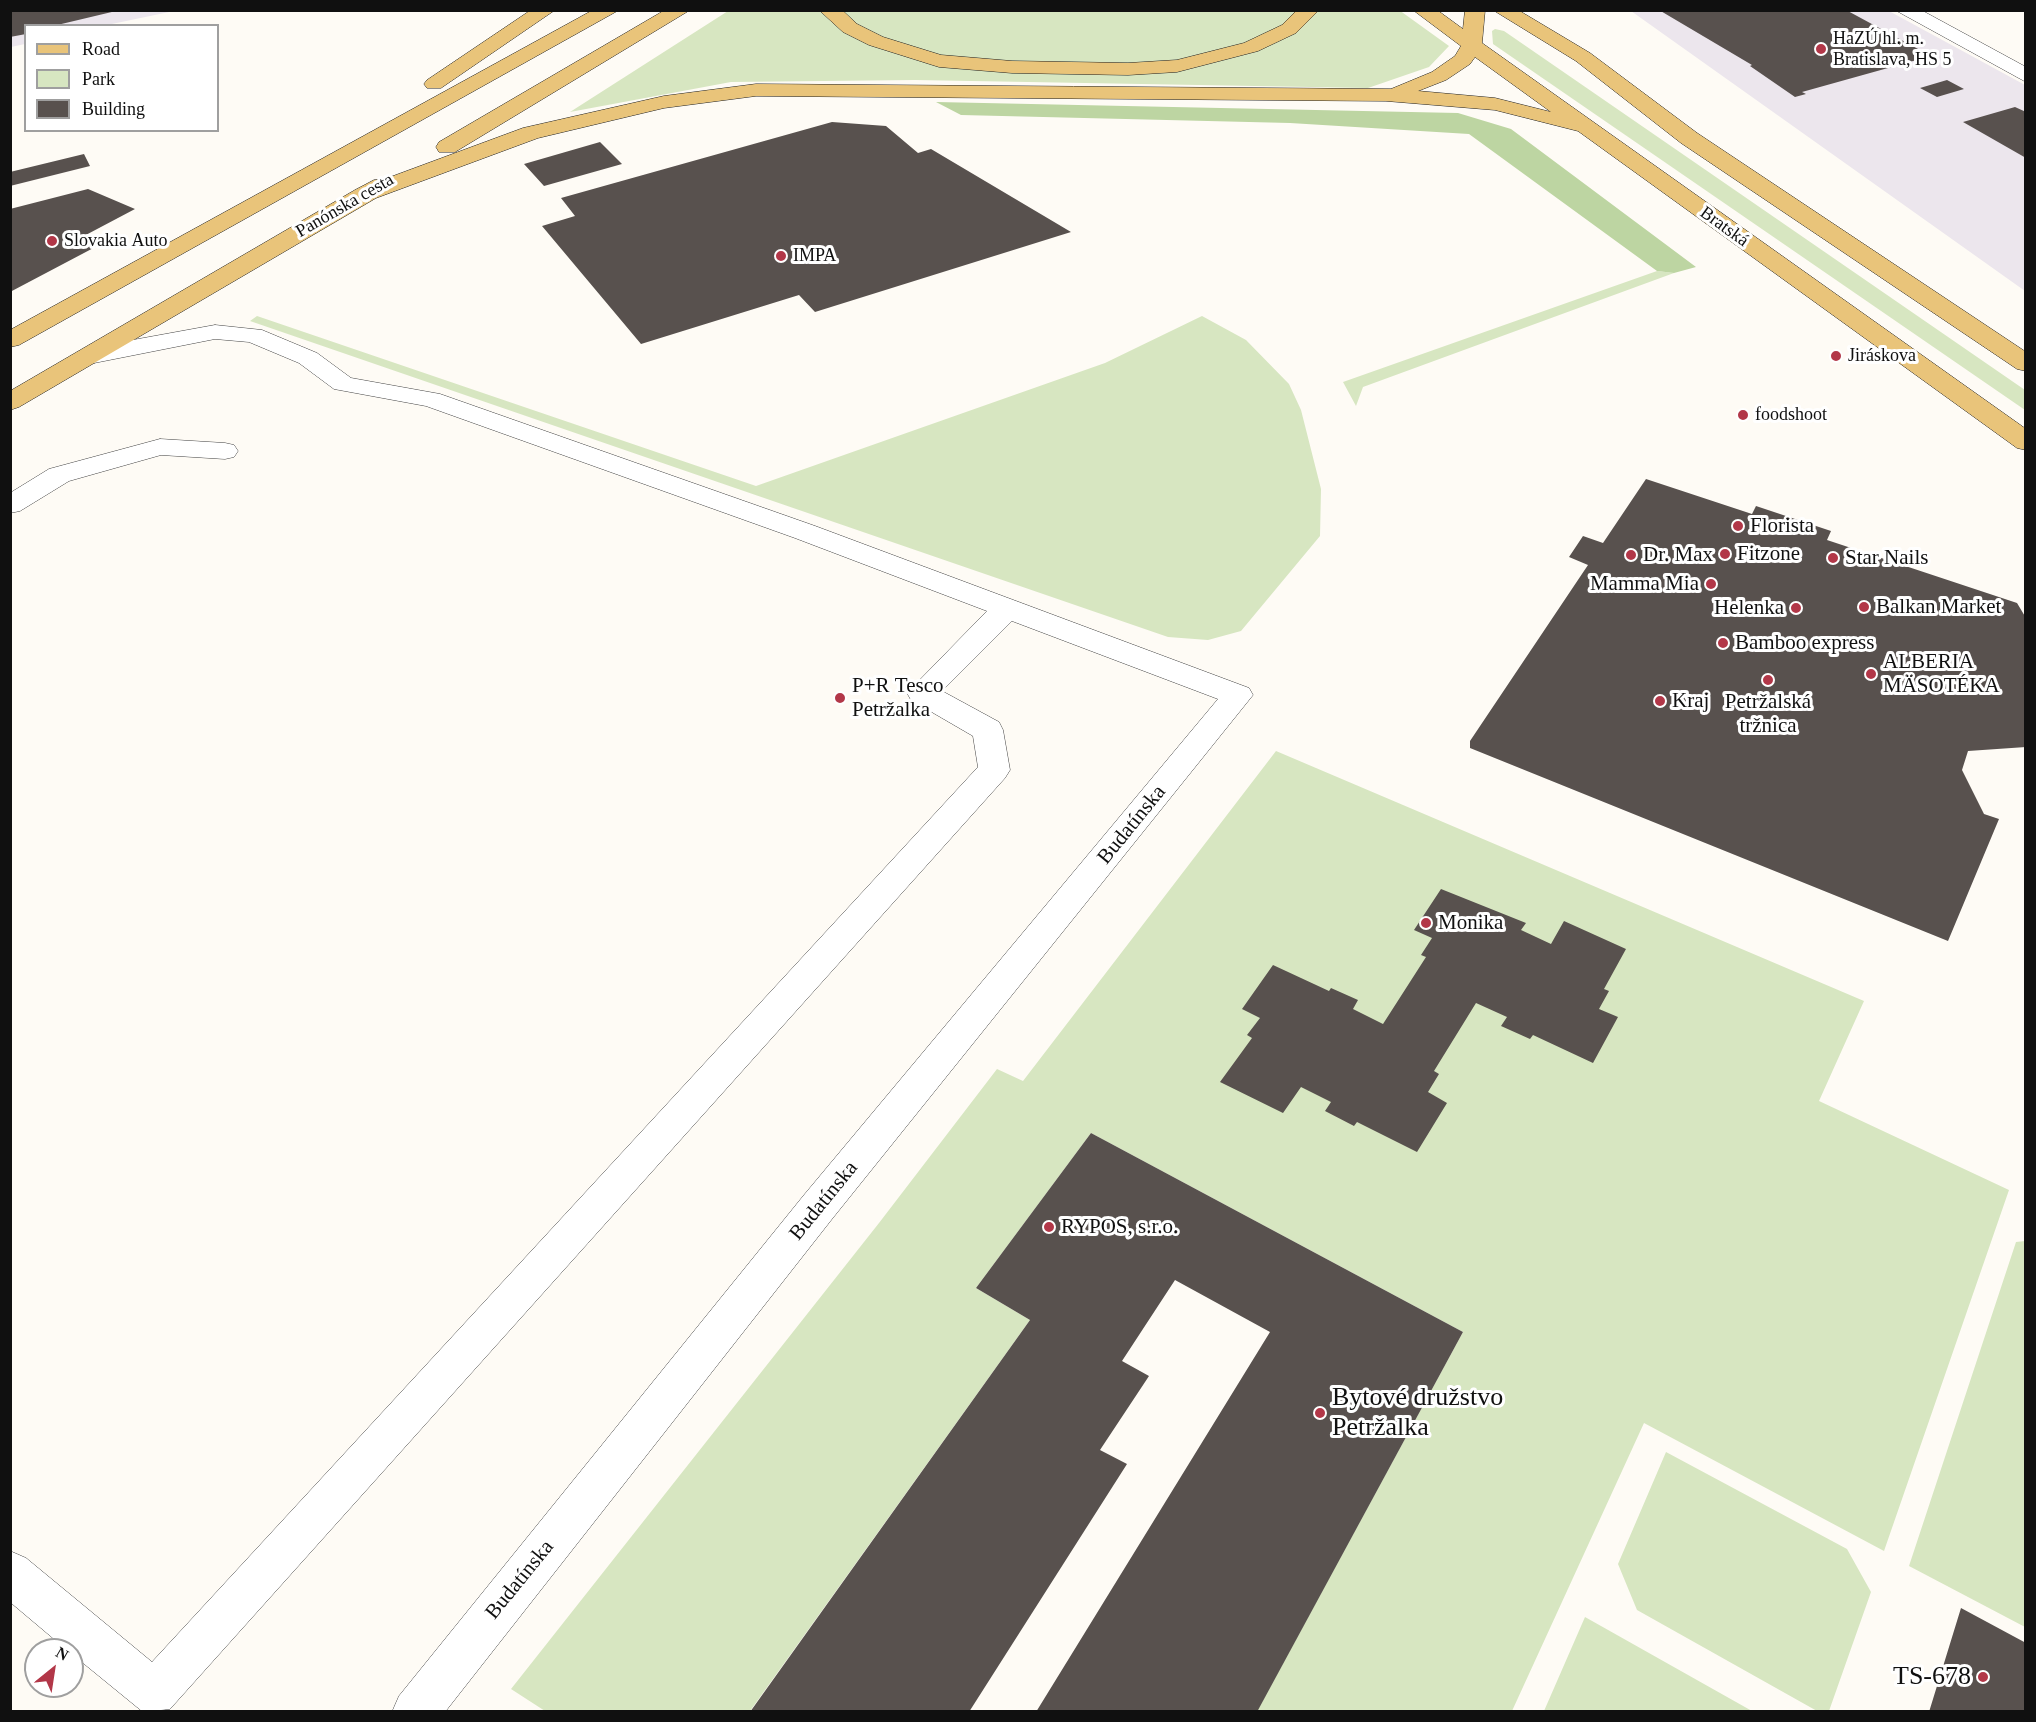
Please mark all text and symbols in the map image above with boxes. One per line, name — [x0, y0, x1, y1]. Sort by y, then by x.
legend — [24, 24, 219, 132]
place label: HaZÚ hl. m. Bratislava, HS 5 — [1833, 28, 1951, 70]
text: Road — [82, 39, 120, 59]
marker: HaZÚ hl. m. Bratislava, HS 5 — [1814, 42, 1828, 56]
text: Park — [82, 69, 115, 89]
text: Building — [82, 99, 145, 119]
street label: Panónska cesta — [292, 169, 398, 243]
street label: Bratská — [1695, 202, 1753, 252]
place label: Slovakia Auto — [64, 230, 167, 252]
marker: Slovakia Auto — [45, 234, 59, 248]
place label: IMPA — [793, 245, 836, 267]
marker: IMPA — [774, 249, 788, 263]
place label: Jiráskova — [1848, 345, 1916, 367]
marker: Jiráskova — [1829, 349, 1843, 363]
place label: foodshoot — [1755, 404, 1827, 426]
marker: foodshoot — [1736, 408, 1750, 422]
place label: Florista — [1750, 513, 1814, 539]
marker: Florista — [1731, 519, 1745, 533]
place label: Fitzone — [1737, 541, 1800, 567]
place label: Dr. Max — [1643, 542, 1713, 568]
place label: Star Nails — [1845, 545, 1928, 571]
marker: Fitzone — [1718, 547, 1732, 561]
marker: Dr. Max — [1624, 548, 1638, 562]
marker: Star Nails — [1826, 551, 1840, 565]
place label: Mamma Mia — [1590, 571, 1699, 597]
marker: Mamma Mia — [1704, 577, 1718, 591]
place label: Balkan Market — [1876, 594, 2001, 620]
place label: Helenka — [1714, 595, 1784, 621]
marker: Balkan Market — [1857, 600, 1871, 614]
marker: Helenka — [1789, 601, 1803, 615]
place label: Bamboo express — [1735, 630, 1874, 656]
marker: Bamboo express — [1716, 636, 1730, 650]
place label: ALBERIA MÄSOTÉKA — [1883, 649, 2000, 699]
marker: ALBERIA MÄSOTÉKA — [1864, 667, 1878, 681]
place label: P+R Tesco Petržalka — [852, 673, 943, 723]
marker: Petržalská tržnica — [1761, 673, 1775, 687]
place label: Kraj — [1672, 688, 1709, 714]
place label: Petržalská tržnica — [1725, 689, 1811, 739]
marker: P+R Tesco Petržalka — [833, 691, 847, 705]
marker: Kraj — [1653, 694, 1667, 708]
street label: Budatínska — [1092, 780, 1172, 870]
place label: Monika — [1438, 910, 1503, 936]
marker: Monika — [1419, 916, 1433, 930]
street label: Budatínska — [784, 1156, 864, 1246]
place label: RYPOS, s.r.o. — [1061, 1214, 1178, 1240]
marker: RYPOS, s.r.o. — [1042, 1220, 1056, 1234]
place label: Bytové družstvo Petržalka — [1332, 1382, 1503, 1444]
marker: Bytové družstvo Petržalka — [1313, 1406, 1327, 1420]
street label: Budatínska — [480, 1535, 560, 1625]
north arrow — [24, 1638, 84, 1698]
text: N — [53, 1643, 72, 1664]
place label: TS-678 — [1893, 1661, 1971, 1693]
marker: TS-678 — [1976, 1670, 1990, 1684]

